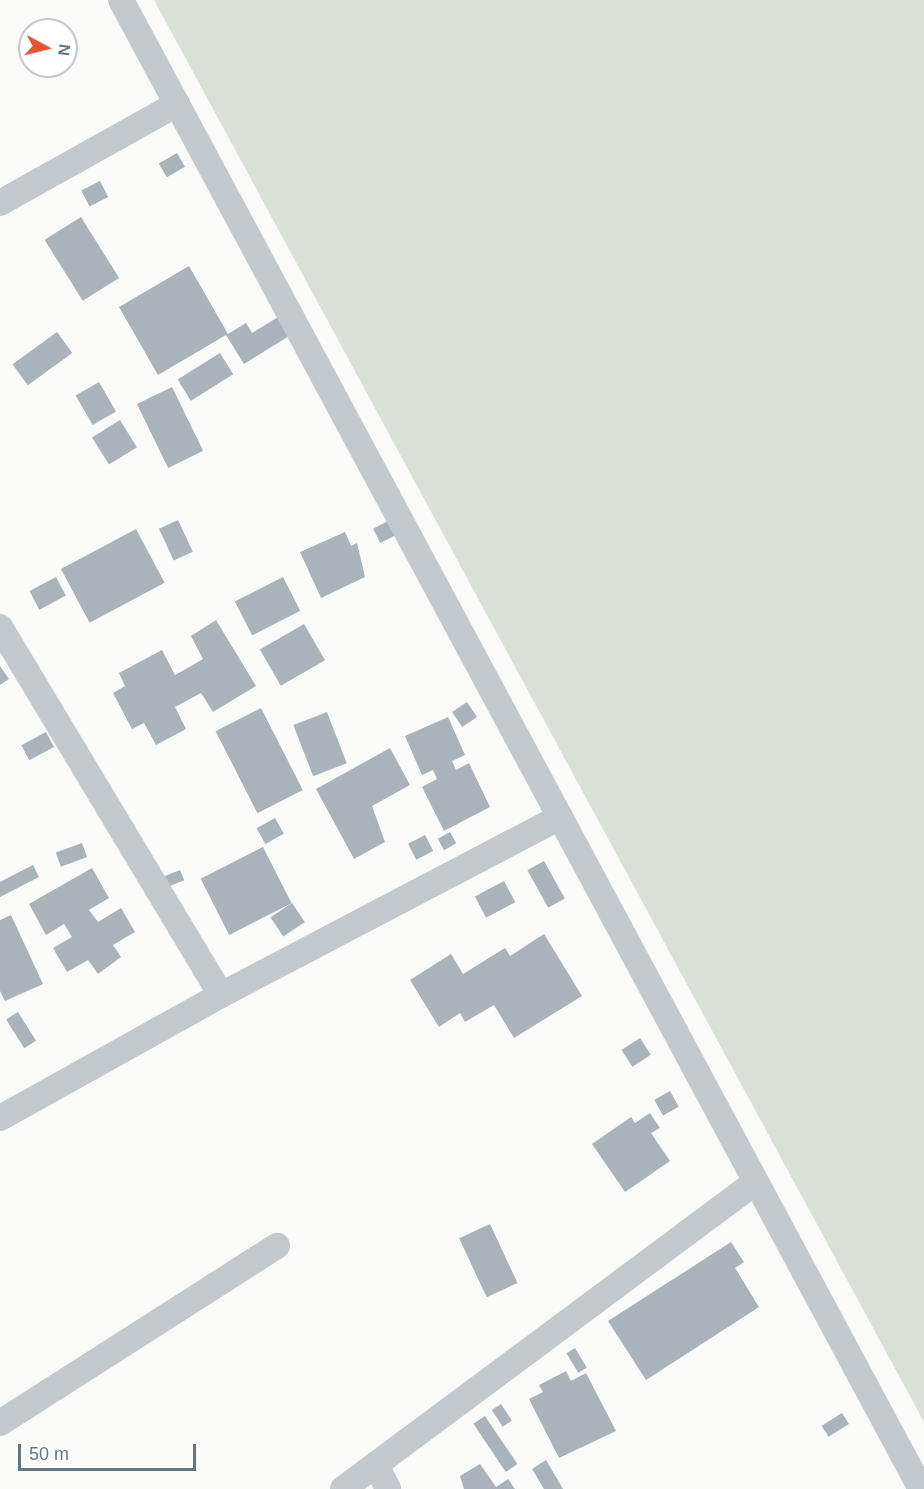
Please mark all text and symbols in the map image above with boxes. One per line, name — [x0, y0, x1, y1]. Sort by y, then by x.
north arrow — [18, 18, 78, 78]
text: N — [55, 43, 74, 57]
scale bar — [21, 1432, 200, 1470]
text: 50 m — [29, 1444, 69, 1464]

